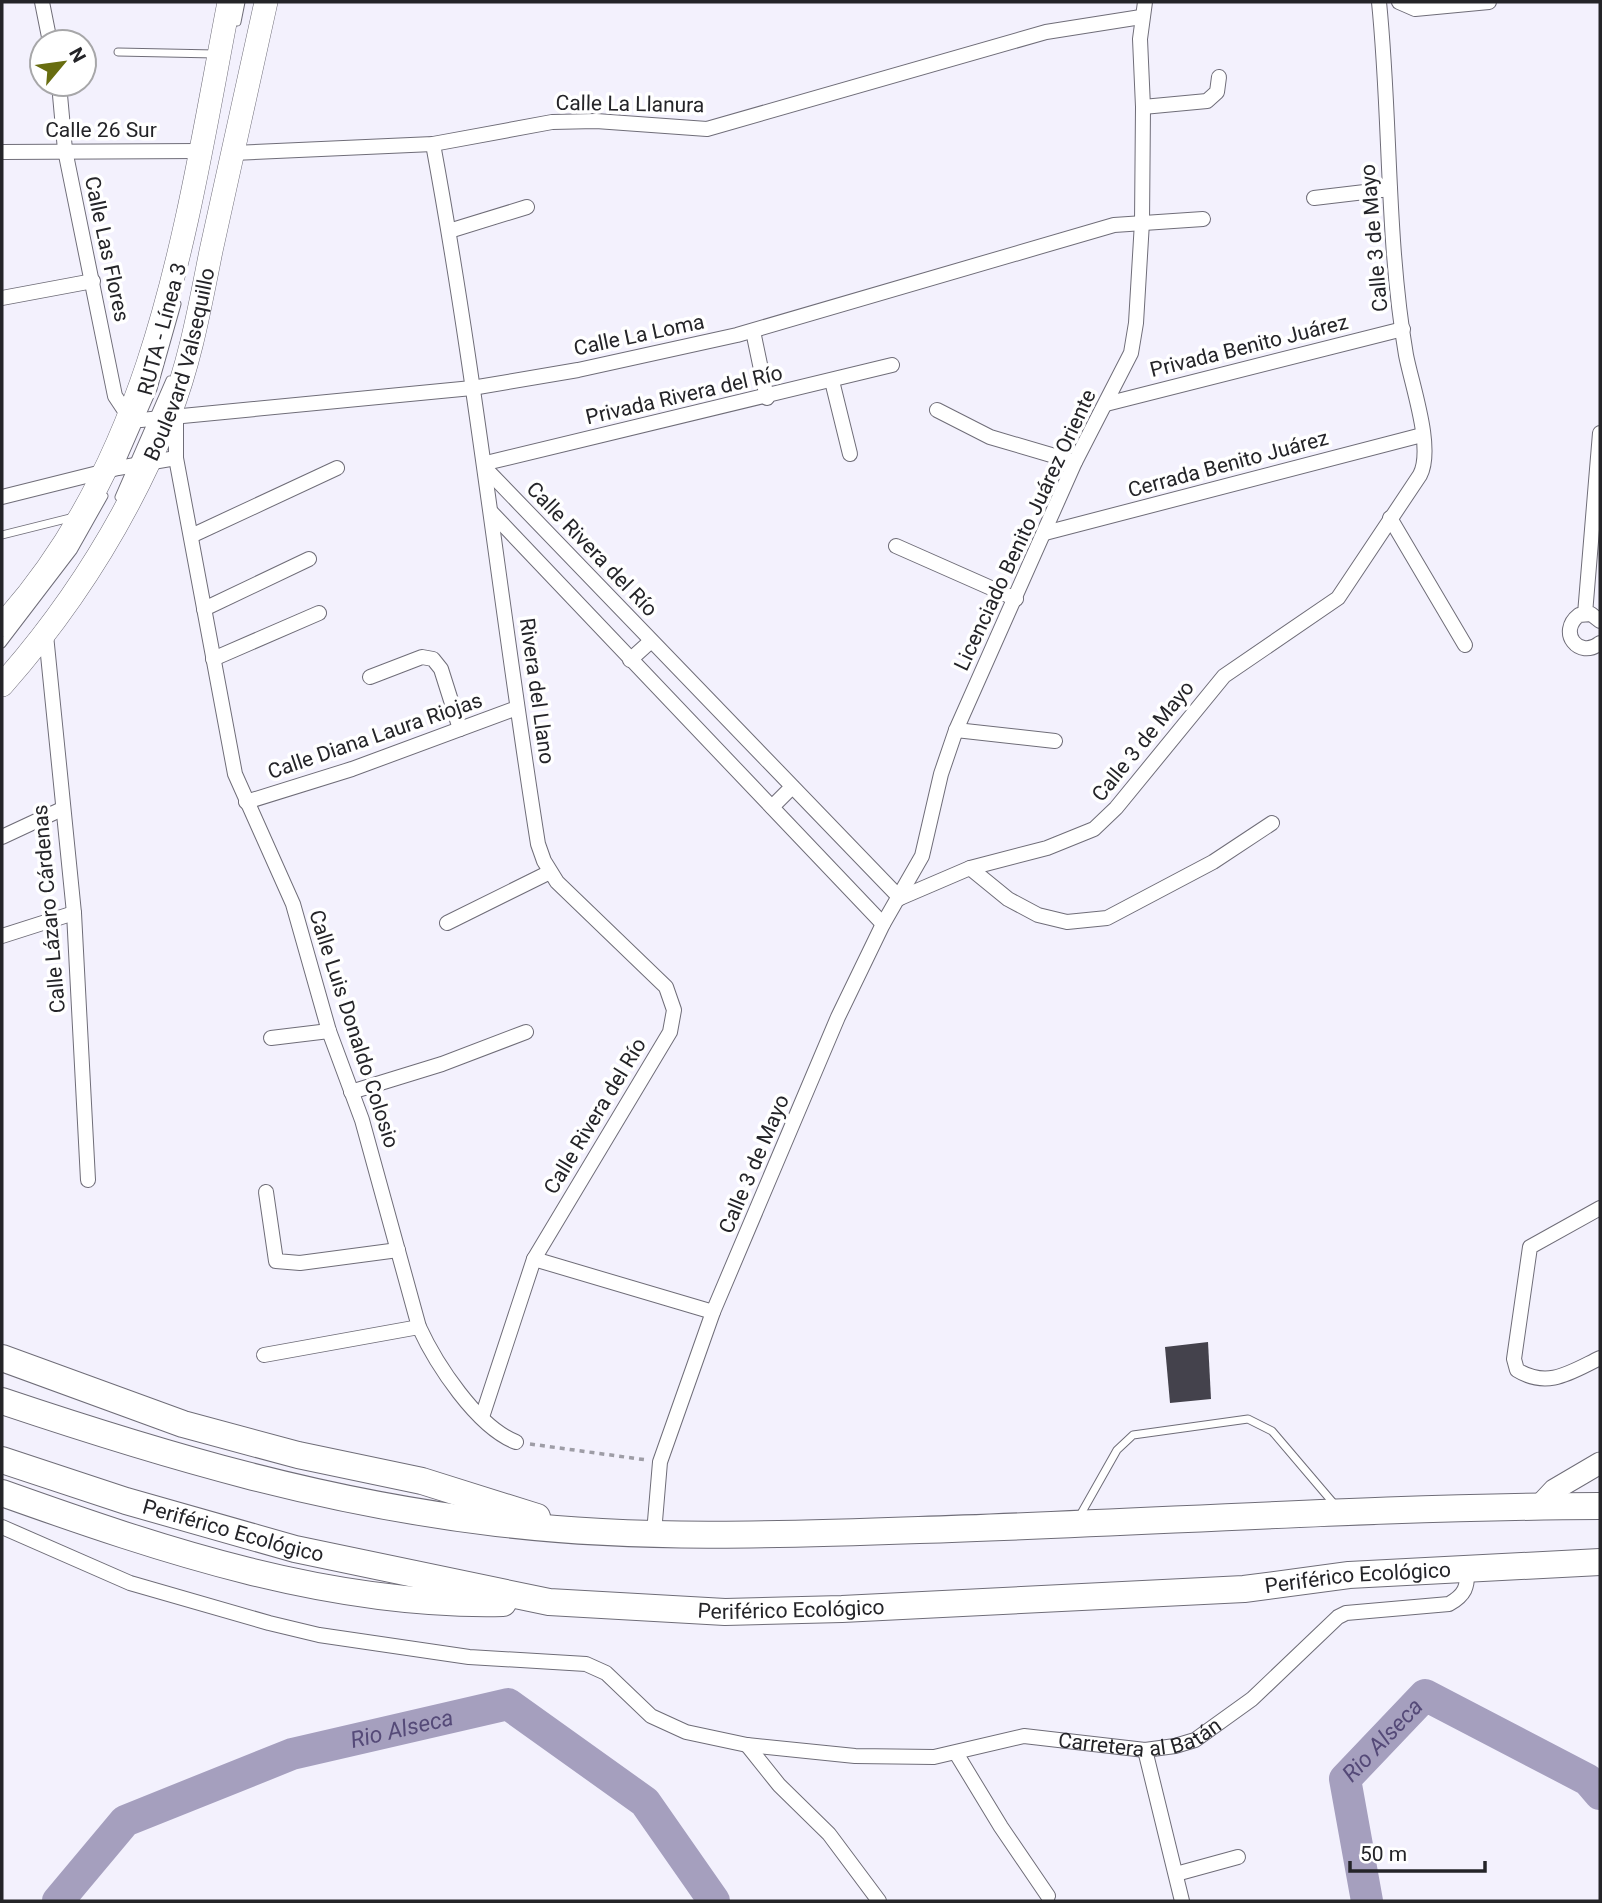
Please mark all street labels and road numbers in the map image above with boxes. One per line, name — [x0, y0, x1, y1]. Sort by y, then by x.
street label: Calle La Llanura — [555, 91, 705, 117]
street label: Calle 26 Sur — [45, 118, 157, 142]
street label: Calle 3 de Mayo — [1356, 163, 1392, 313]
street label: Calle Las Flores — [80, 174, 134, 324]
street label: RUTA - Línea 3 — [133, 260, 191, 398]
street label: Boulevard Valsequillo — [139, 266, 219, 464]
street label: Calle La Loma — [572, 309, 706, 361]
street label: Privada Benito Juárez — [1147, 310, 1351, 382]
street label: Privada Rivera del Río — [583, 361, 785, 429]
street label: Licenciado Benito Juárez Oriente — [949, 386, 1101, 674]
street label: Cerrada Benito Juárez — [1125, 426, 1331, 502]
street label: Calle Rivera del Río — [522, 477, 662, 621]
street label: Rivera del Llano — [515, 616, 559, 766]
street label: Calle 3 de Mayo — [1087, 676, 1199, 806]
street label: Calle Diana Laura Riojas — [265, 688, 485, 784]
street label: Calle Lázaro Cárdenas — [28, 804, 70, 1014]
street label: Calle Luis Donaldo Colosio — [304, 907, 404, 1151]
street label: Calle Rivera del Río — [539, 1034, 651, 1198]
street label: Calle 3 de Mayo — [714, 1091, 794, 1237]
street label: Periférico Ecológico — [140, 1494, 326, 1567]
street label: Periférico Ecológico — [1263, 1558, 1451, 1598]
street label: Periférico Ecológico — [697, 1595, 885, 1624]
street label: Carretera al Batán — [1057, 1713, 1226, 1762]

